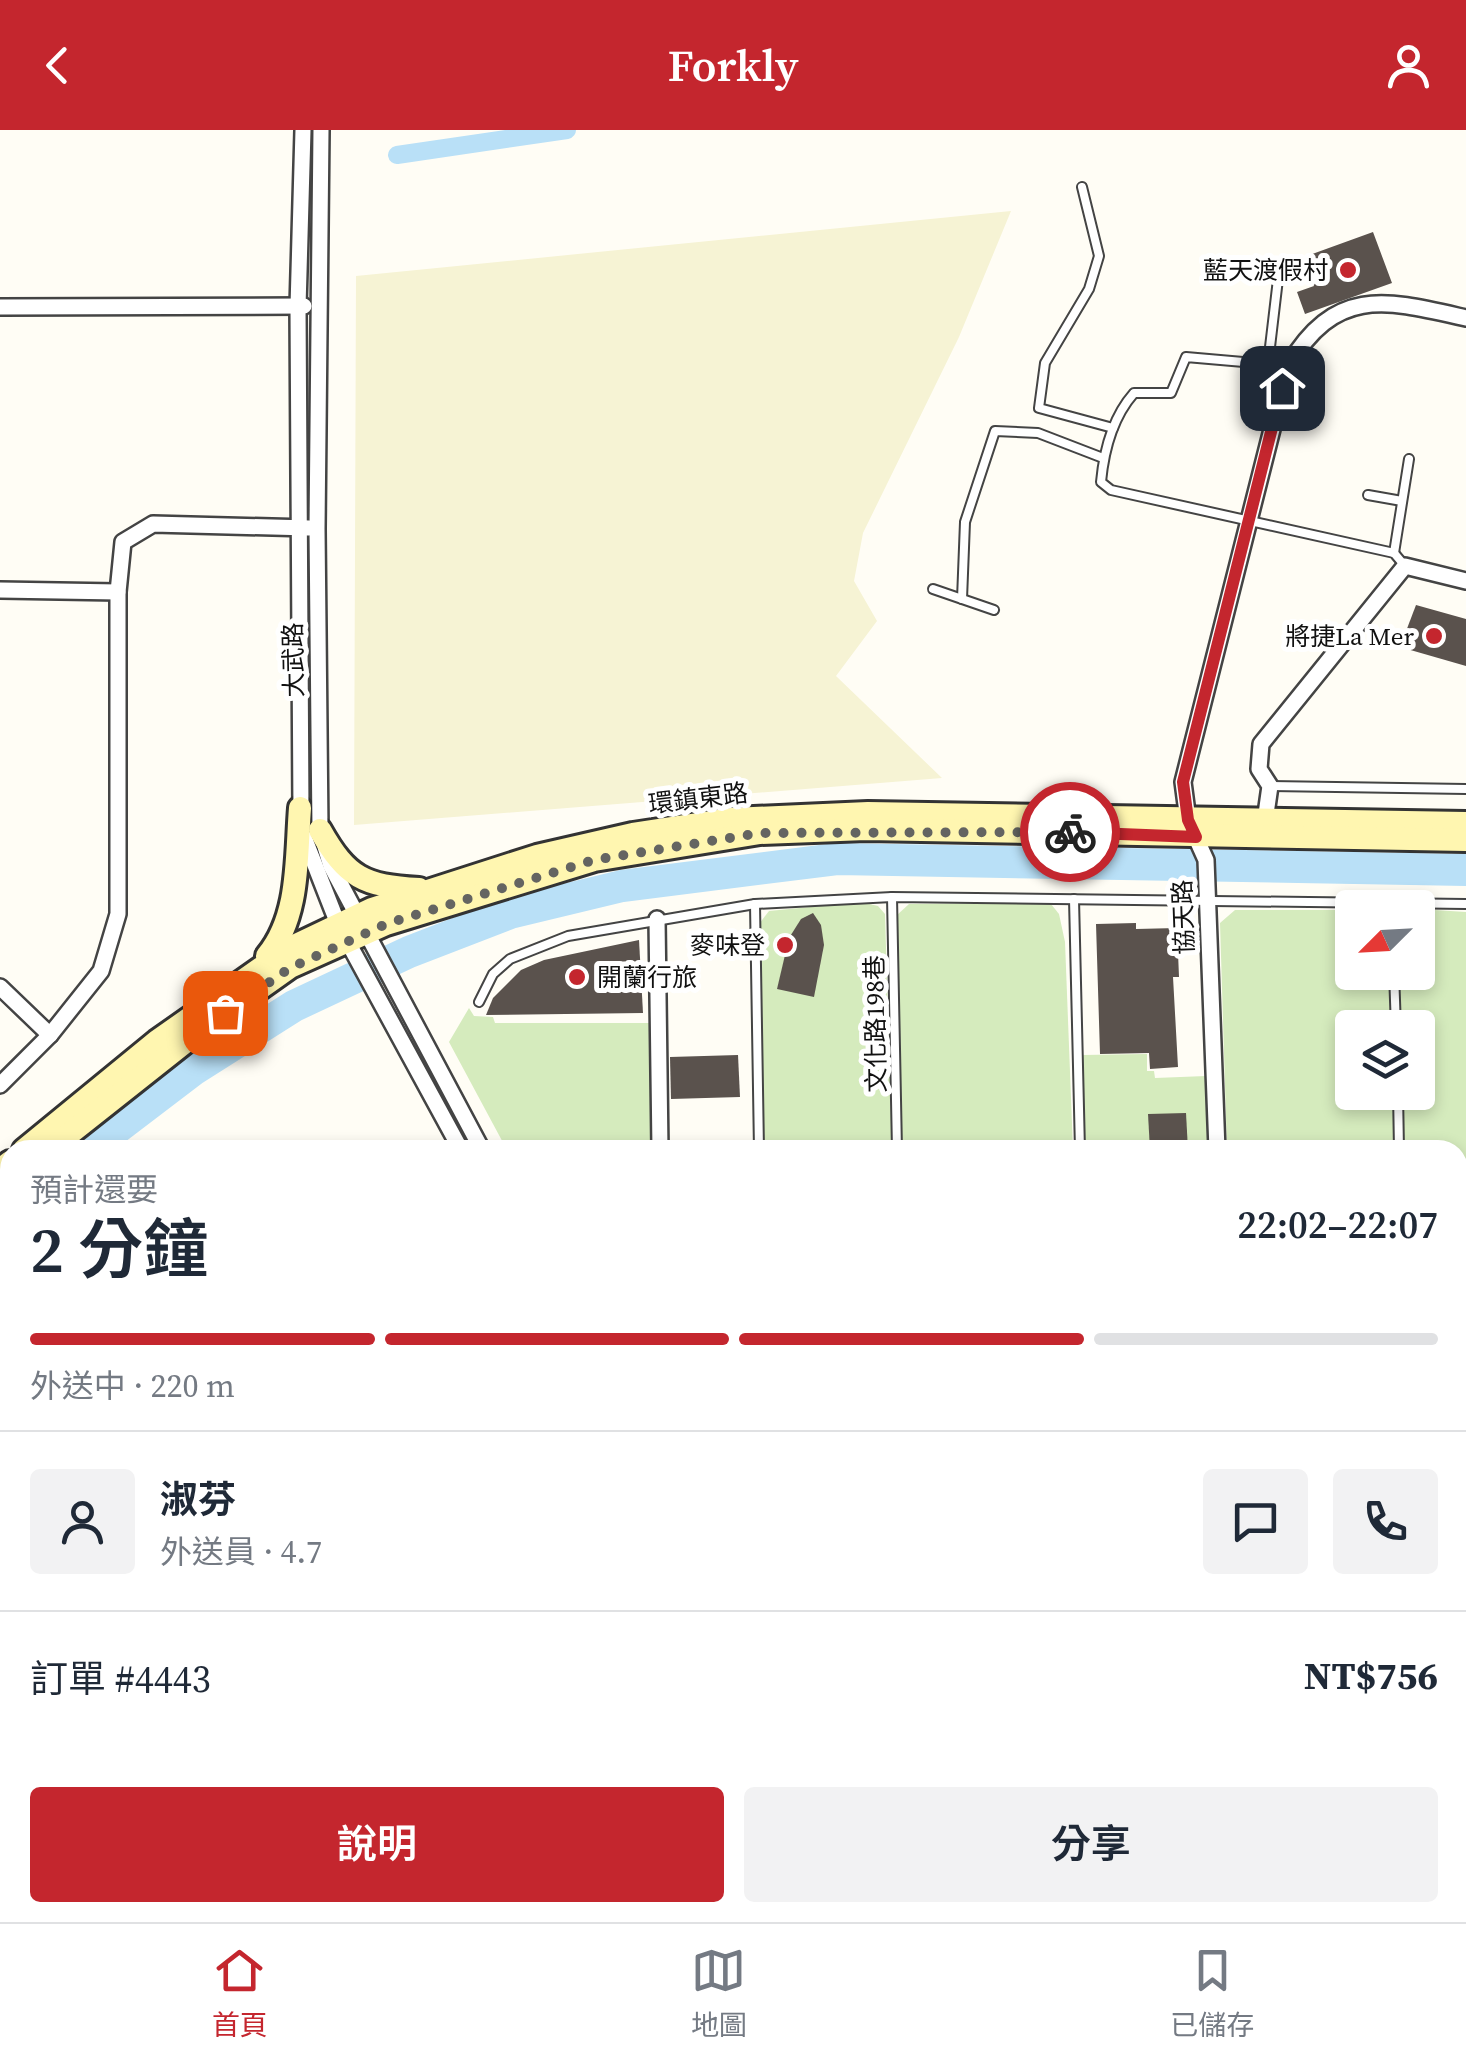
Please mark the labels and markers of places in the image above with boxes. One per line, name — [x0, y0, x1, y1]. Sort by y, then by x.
place label: 藍天渡假村 — [1203, 253, 1328, 287]
marker: 藍天渡假村 — [1337, 259, 1359, 281]
pin — [1240, 346, 1325, 431]
place label: 將捷La Mer — [1285, 619, 1414, 653]
marker: 將捷La Mer — [1423, 625, 1445, 647]
place label: 麥味登 — [690, 928, 765, 962]
marker: 麥味登 — [774, 934, 796, 956]
place label: 開蘭行旅 — [597, 960, 697, 994]
marker: 開蘭行旅 — [566, 966, 588, 988]
pin — [183, 971, 268, 1056]

